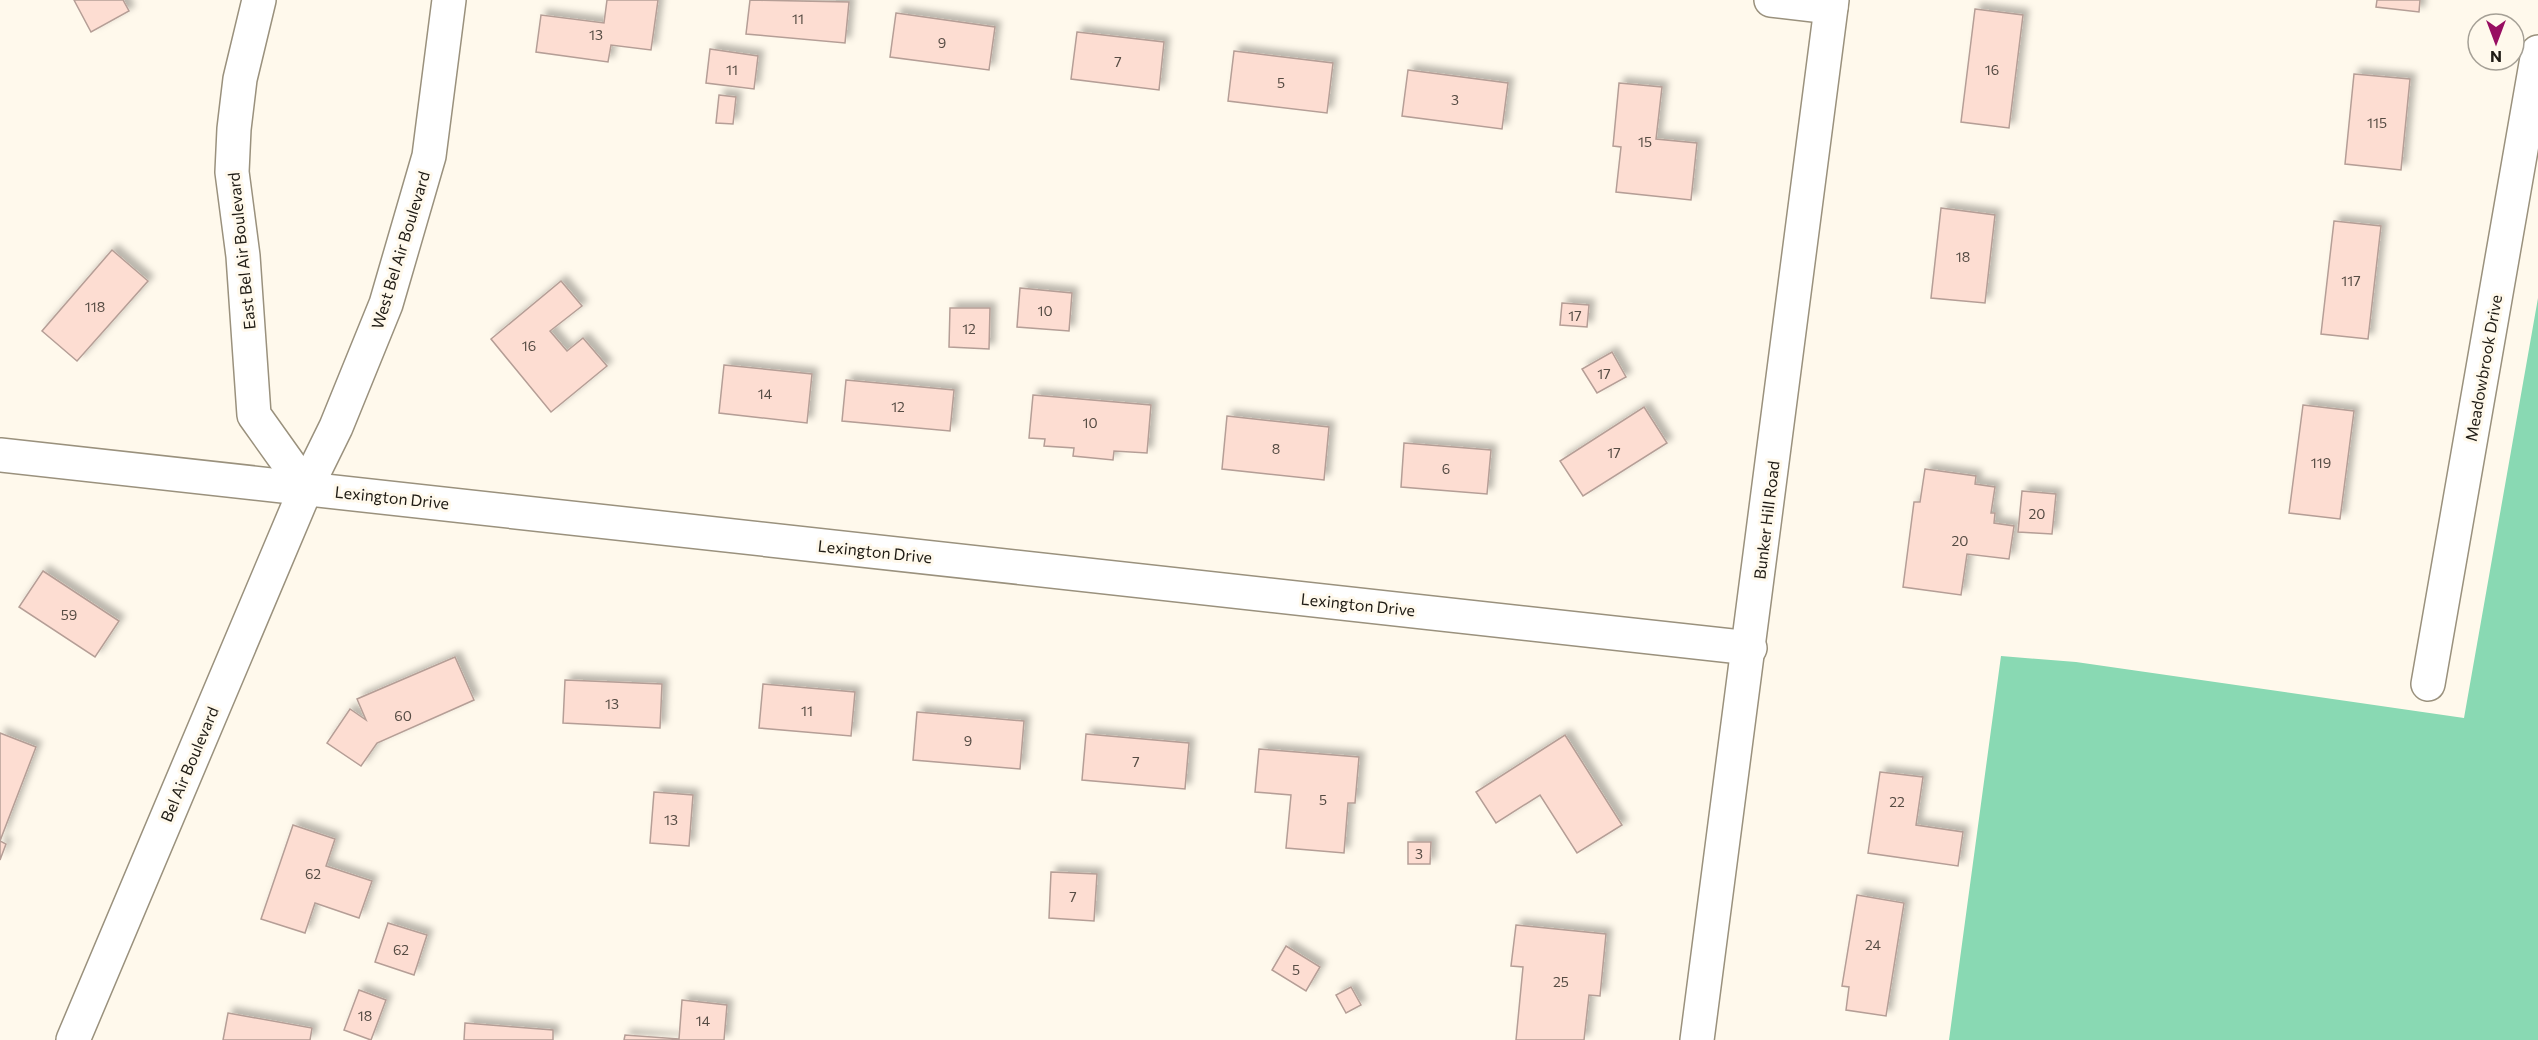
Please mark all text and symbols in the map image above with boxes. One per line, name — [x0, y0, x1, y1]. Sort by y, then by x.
house number: 11 — [792, 10, 804, 27]
north arrow — [2466, 12, 2526, 72]
house number: 13 — [589, 26, 603, 43]
house number: 9 — [938, 34, 946, 51]
text: N — [2490, 48, 2502, 67]
house number: 7 — [1114, 53, 1122, 70]
house number: 11 — [726, 61, 738, 78]
house number: 16 — [1985, 61, 1999, 78]
house number: 5 — [1277, 74, 1285, 91]
house number: 3 — [1451, 91, 1459, 108]
house number: 115 — [2367, 114, 2387, 131]
house number: 15 — [1638, 133, 1652, 150]
street label: West Bel Air Boulevard — [367, 169, 433, 331]
street label: East Bel Air Boulevard — [223, 171, 259, 331]
house number: 18 — [1956, 248, 1970, 265]
house number: 117 — [2341, 272, 2361, 289]
street label: Meadowbrook Drive — [2461, 293, 2505, 443]
house number: 118 — [85, 298, 105, 315]
house number: 10 — [1037, 302, 1053, 319]
house number: 17 — [1568, 307, 1582, 324]
house number: 12 — [962, 320, 976, 337]
house number: 16 — [522, 337, 536, 354]
house number: 17 — [1597, 365, 1611, 382]
house number: 14 — [758, 385, 773, 402]
house number: 12 — [891, 398, 905, 415]
house number: 10 — [1082, 414, 1098, 431]
house number: 8 — [1272, 440, 1280, 457]
house number: 17 — [1607, 444, 1621, 461]
house number: 119 — [2311, 454, 2331, 471]
house number: 6 — [1442, 460, 1450, 477]
street label: Bunker Hill Road — [1749, 460, 1783, 580]
street label: Lexington Drive — [334, 482, 450, 512]
house number: 20 — [2029, 505, 2045, 522]
house number: 20 — [1952, 532, 1968, 549]
street label: Lexington Drive — [817, 536, 933, 566]
street label: Lexington Drive — [1300, 589, 1416, 619]
house number: 59 — [61, 606, 77, 623]
house number: 13 — [605, 695, 619, 712]
house number: 11 — [801, 702, 813, 719]
street label: Bel Air Boulevard — [156, 703, 222, 825]
house number: 60 — [394, 707, 412, 724]
house number: 9 — [964, 732, 972, 749]
house number: 7 — [1132, 753, 1140, 770]
house number: 5 — [1319, 791, 1327, 808]
house number: 22 — [1889, 793, 1905, 810]
house number: 13 — [664, 811, 678, 828]
house number: 3 — [1415, 845, 1423, 862]
house number: 62 — [305, 865, 321, 882]
house number: 7 — [1069, 888, 1077, 905]
house number: 24 — [1865, 936, 1882, 953]
house number: 62 — [393, 941, 409, 958]
house number: 5 — [1292, 961, 1300, 978]
house number: 25 — [1553, 973, 1569, 990]
house number: 18 — [358, 1007, 372, 1024]
house number: 14 — [696, 1012, 711, 1029]

